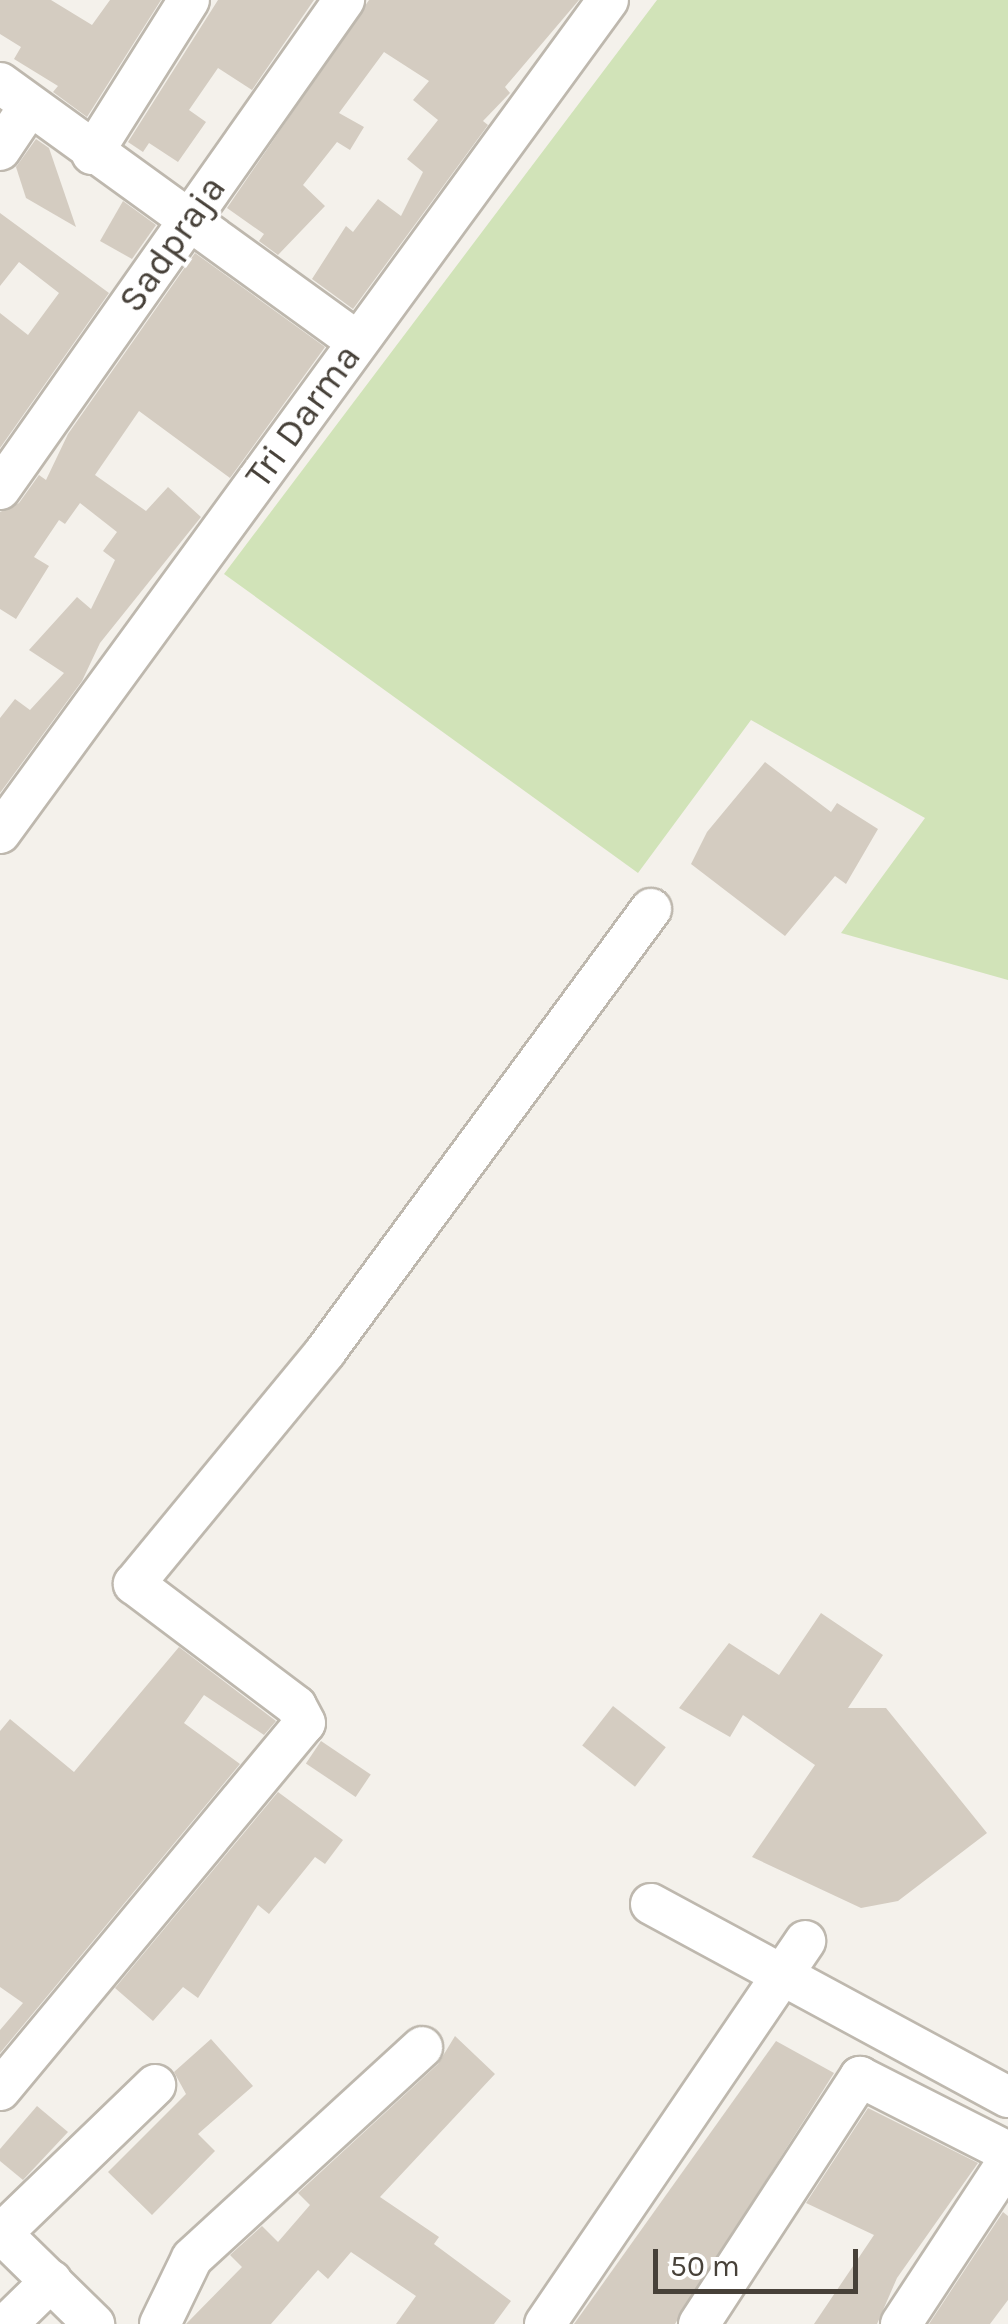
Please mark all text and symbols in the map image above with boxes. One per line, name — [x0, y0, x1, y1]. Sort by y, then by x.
street label: Sadpraja — [109, 167, 235, 321]
street label: Tri Darma — [236, 335, 370, 497]
scale bar — [658, 2229, 863, 2291]
text: 50 m — [670, 2248, 740, 2284]

